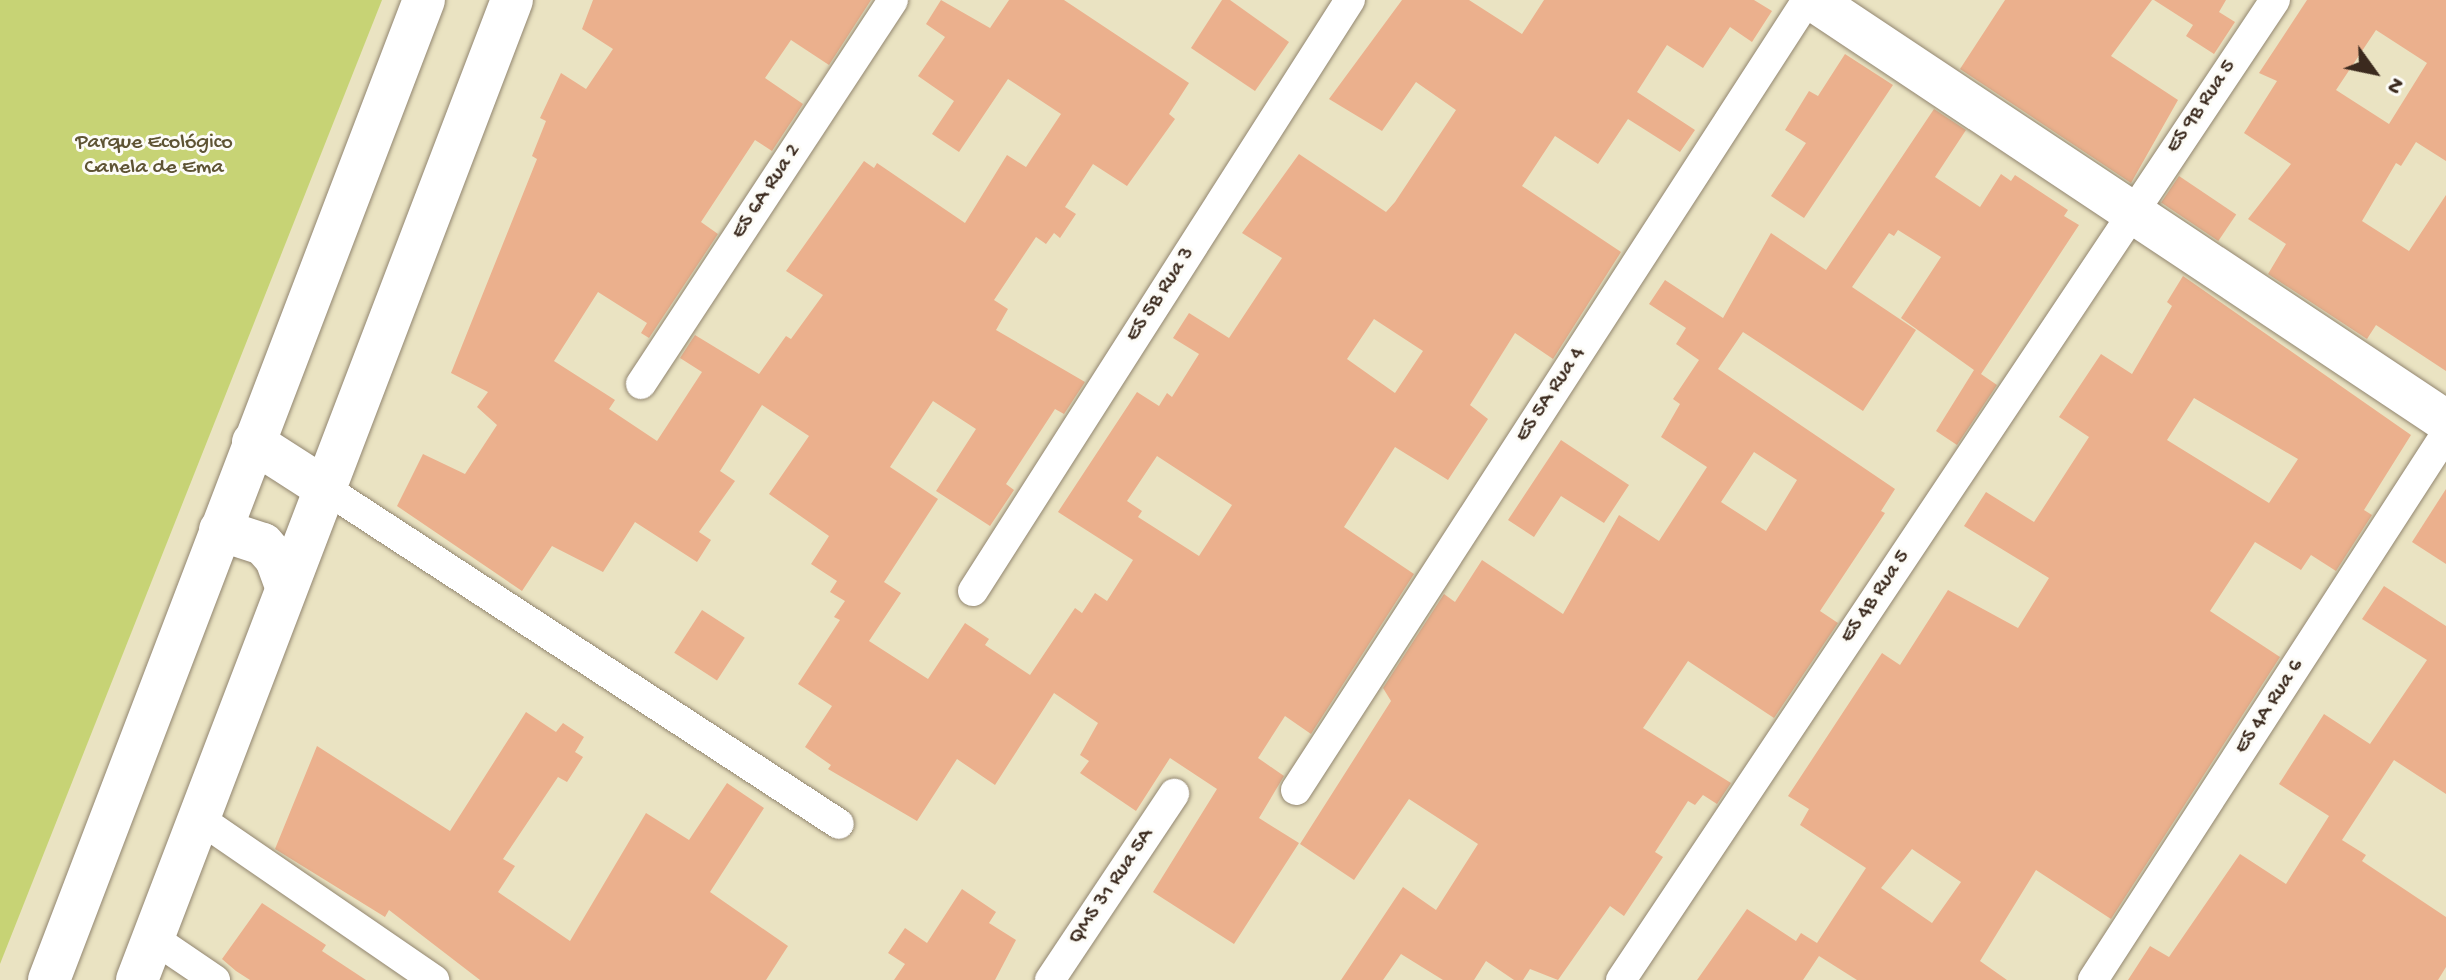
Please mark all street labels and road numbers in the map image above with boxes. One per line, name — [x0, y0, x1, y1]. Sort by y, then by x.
street label: ES 9B Rua 5 — [2161, 55, 2243, 159]
street label: ES 6A Rua 2 — [726, 139, 808, 245]
street label: ES 5B Rua 3 — [1121, 243, 1201, 347]
street label: ES 5A Rua 4 — [1510, 342, 1592, 448]
street label: ES 4B Rua 5 — [1835, 545, 1917, 649]
street label: ES 4A Rua 6 — [2229, 654, 2311, 760]
street label: QMS 31 Rua 5A — [1063, 824, 1161, 950]

